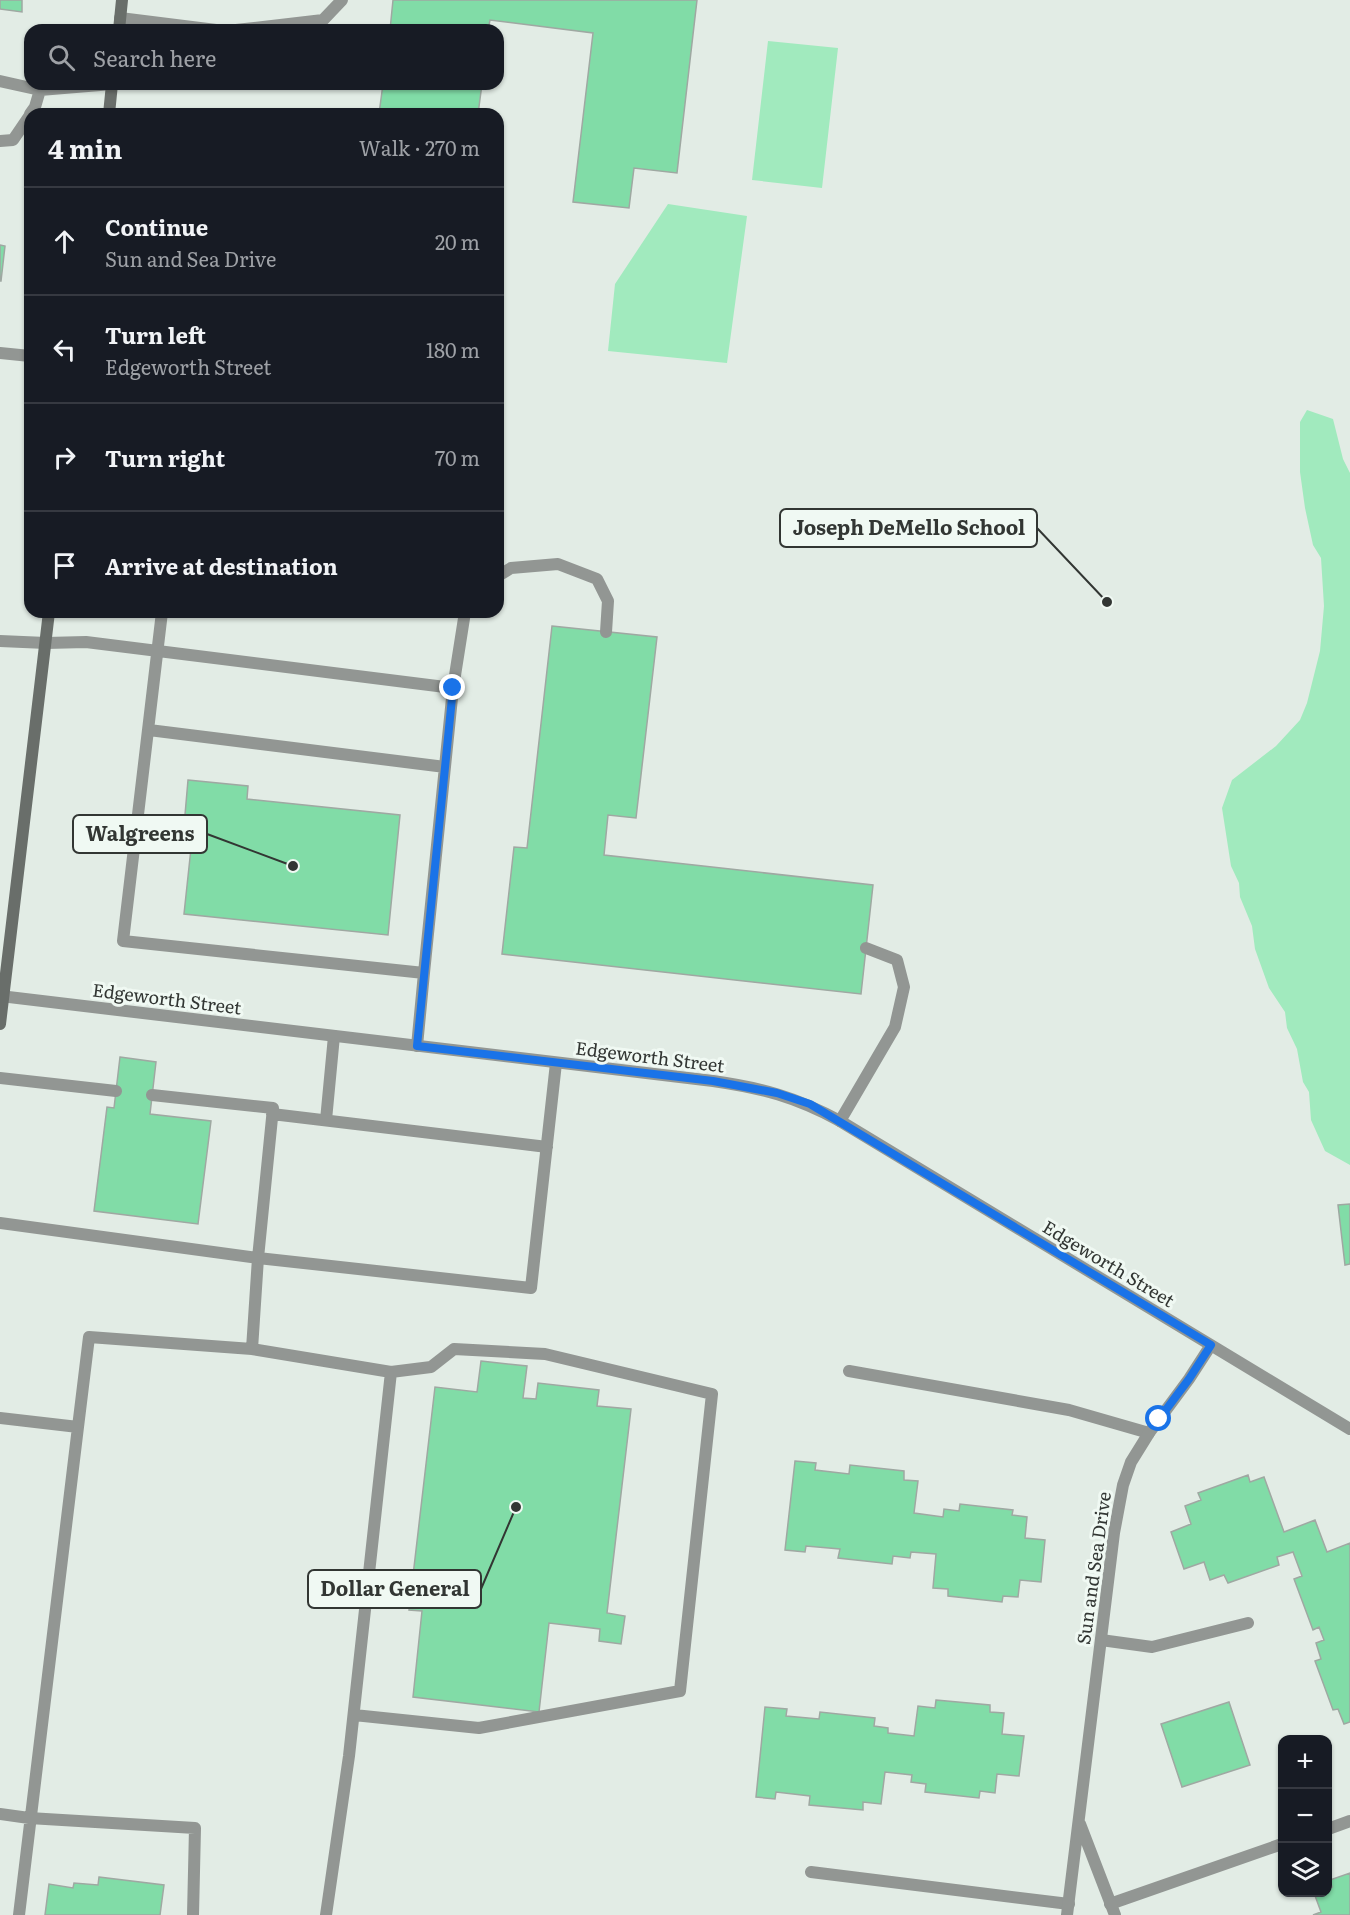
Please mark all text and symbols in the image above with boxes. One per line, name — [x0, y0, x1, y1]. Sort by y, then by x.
search box — [24, 24, 504, 90]
icon: search — [45, 41, 78, 74]
text: Search here — [93, 41, 216, 74]
text: 4 min — [48, 128, 122, 167]
text: Walk · 270 m — [359, 132, 480, 162]
text: Continue — [105, 210, 208, 243]
icon: ahead — [48, 225, 81, 258]
text: 20 m — [435, 226, 480, 256]
text: Sun and Sea Drive — [105, 243, 276, 273]
text: Turn left — [105, 318, 206, 351]
icon: left — [48, 333, 81, 366]
text: 180 m — [426, 334, 480, 364]
text: Edgeworth Street — [105, 351, 271, 381]
icon: right — [48, 441, 81, 474]
text: Turn right — [105, 441, 225, 474]
text: 70 m — [435, 442, 480, 472]
callout: Joseph DeMello School — [780, 509, 1037, 547]
text: Joseph DeMello School — [793, 511, 1025, 541]
icon: arrive — [48, 549, 81, 582]
text: Arrive at destination — [105, 549, 338, 582]
route end — [439, 674, 465, 700]
callout: Walgreens — [73, 815, 207, 853]
text: Walgreens — [85, 817, 195, 847]
street label: Edgeworth Street — [91, 975, 244, 1021]
street label: Edgeworth Street — [574, 1033, 727, 1079]
street label: Edgeworth Street — [1038, 1213, 1181, 1313]
route start — [1145, 1405, 1171, 1431]
street label: Sun and Sea Drive — [1069, 1490, 1117, 1646]
callout: Dollar General — [308, 1570, 481, 1608]
text: Dollar General — [320, 1572, 470, 1602]
map controls — [1278, 1735, 1332, 1897]
button: + — [1278, 1735, 1332, 1789]
button: − — [1278, 1789, 1332, 1843]
button: layers — [1278, 1843, 1332, 1897]

